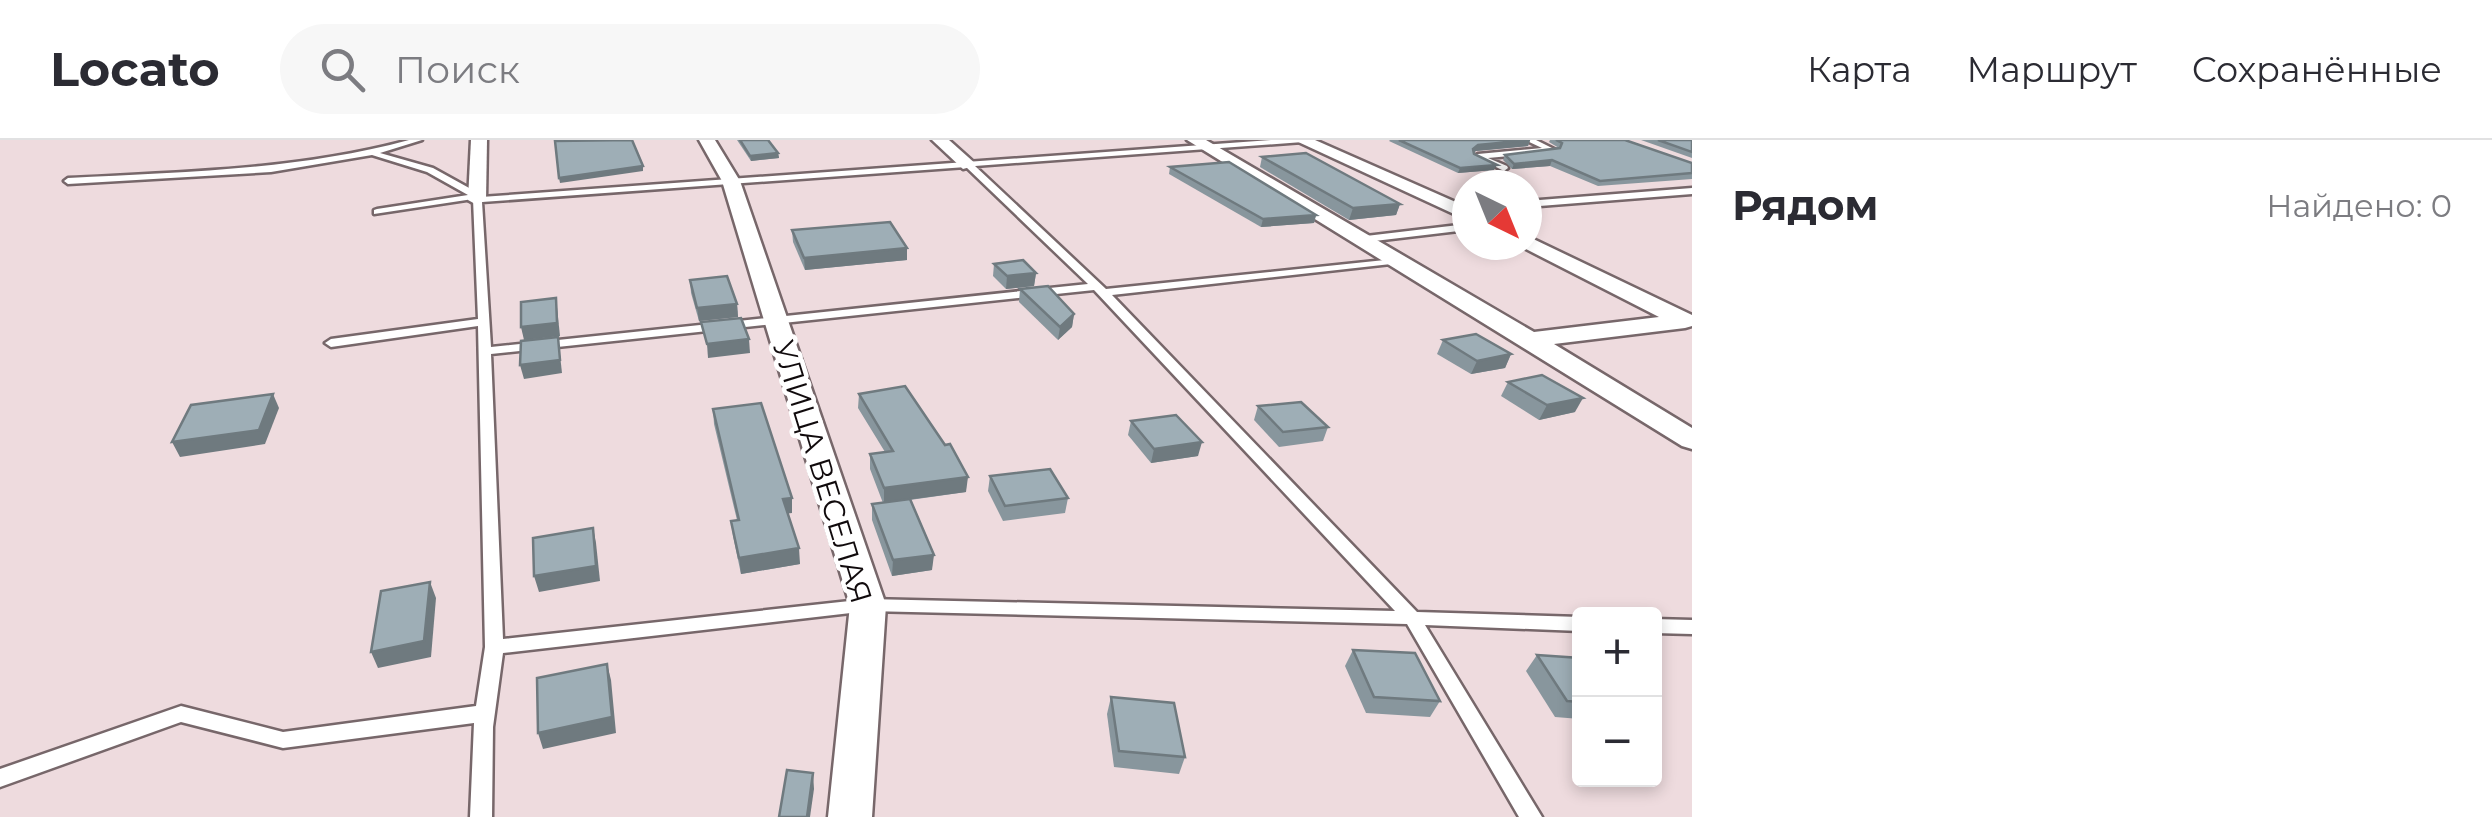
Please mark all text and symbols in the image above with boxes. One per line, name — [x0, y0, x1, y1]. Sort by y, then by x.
search box — [280, 24, 980, 114]
text: Locato — [50, 40, 220, 98]
icon: search — [315, 42, 370, 97]
text: Поиск — [395, 46, 520, 93]
text: Карта — [1807, 48, 1912, 91]
text: Маршрут — [1967, 48, 2137, 91]
text: Сохранённые — [2192, 48, 2442, 91]
north arrow — [1452, 170, 1542, 260]
text: Рядом — [1732, 179, 1879, 231]
text: Найдено: 0 — [2266, 186, 2452, 225]
street label: УЛИЦА ВЕСЕЛАЯ — [765, 336, 880, 608]
map controls — [1572, 607, 1662, 787]
button: + — [1572, 607, 1662, 697]
button: − — [1572, 697, 1662, 787]

